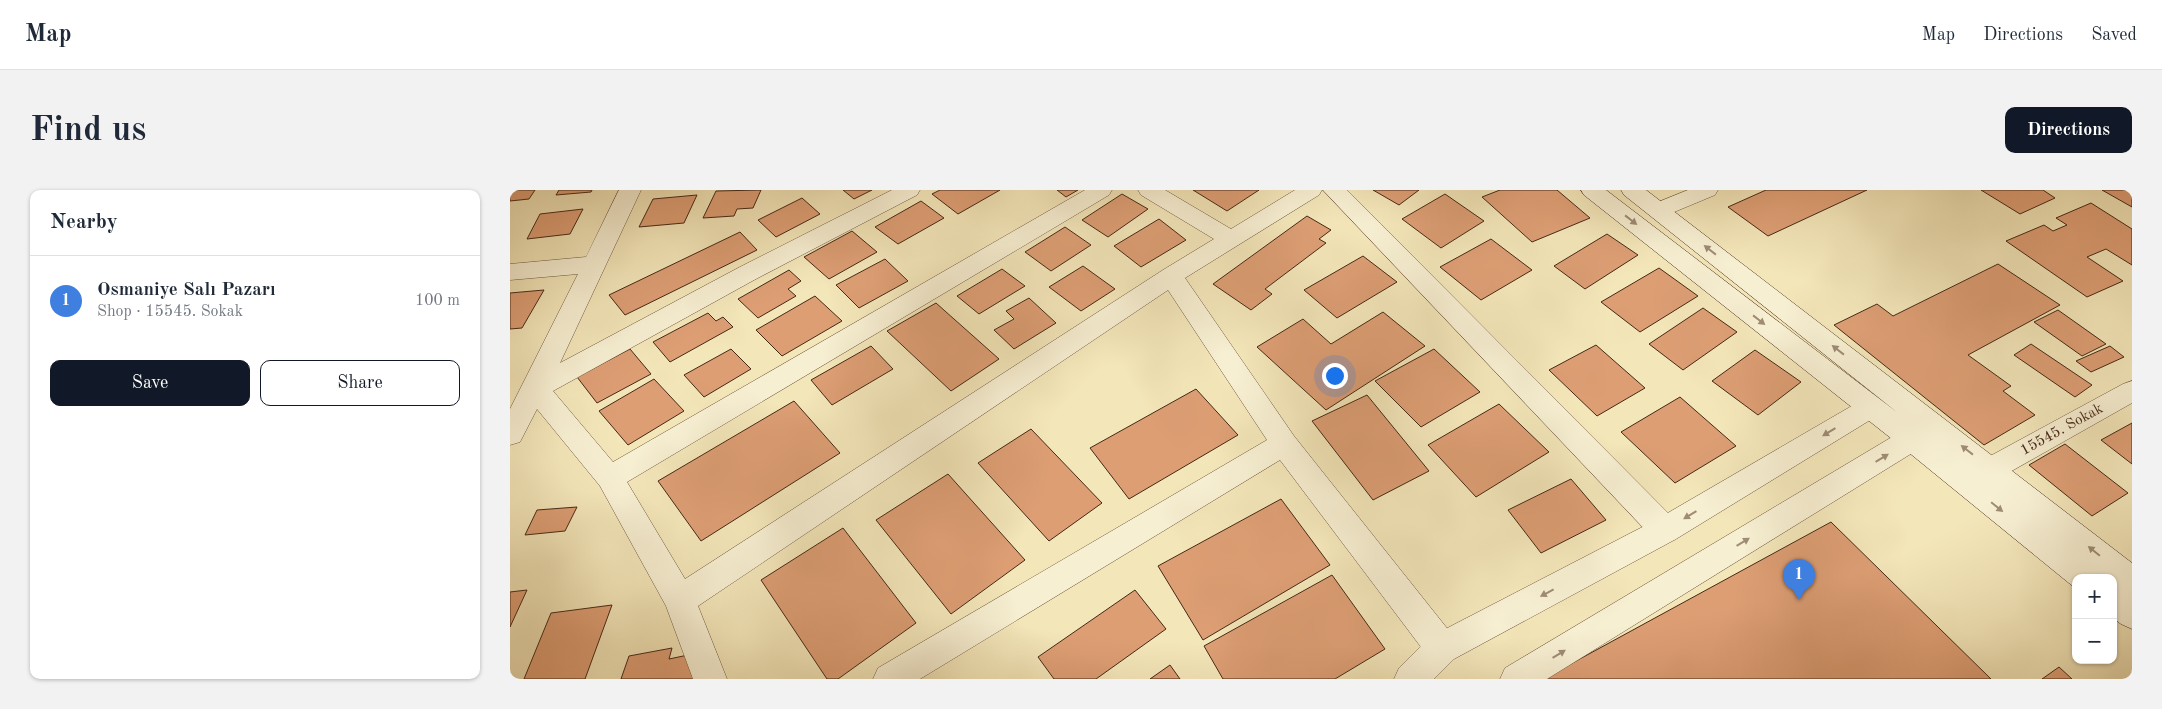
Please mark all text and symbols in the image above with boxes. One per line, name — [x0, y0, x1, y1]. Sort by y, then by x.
text: Map — [25, 23, 72, 47]
text: Map — [1922, 26, 1955, 44]
text: Directions — [1983, 26, 2063, 44]
text: Saved — [2091, 26, 2137, 44]
button: Directions — [2005, 107, 2132, 153]
text: Find us — [30, 113, 146, 148]
text: Nearby — [50, 212, 118, 233]
one-way arrow — [1624, 215, 1638, 225]
one-way arrow — [1704, 245, 1717, 255]
text: Osmaniye Salı Pazarı — [97, 281, 276, 300]
text: 1 — [61, 293, 71, 309]
text: 100 m — [415, 293, 460, 309]
text: Shop · 15545. Sokak — [97, 304, 243, 320]
one-way arrow — [1752, 314, 1765, 325]
one-way arrow — [1832, 345, 1845, 355]
button: Save — [50, 360, 250, 406]
button: Share — [260, 360, 460, 406]
your location — [1322, 363, 1348, 389]
street label: 15545. Sokak — [2018, 401, 2106, 459]
one-way arrow — [1823, 427, 1836, 436]
one-way arrow — [1960, 445, 1973, 456]
one-way arrow — [1875, 453, 1888, 462]
one-way arrow — [1990, 501, 2003, 512]
one-way arrow — [1683, 511, 1696, 520]
one-way arrow — [1736, 538, 1749, 547]
one-way arrow — [2088, 546, 2101, 557]
pin: 1 — [1783, 559, 1815, 600]
map controls — [2072, 574, 2117, 664]
button: + — [2072, 574, 2117, 619]
one-way arrow — [1539, 589, 1554, 597]
button: − — [2072, 619, 2117, 664]
one-way arrow — [1553, 649, 1566, 658]

